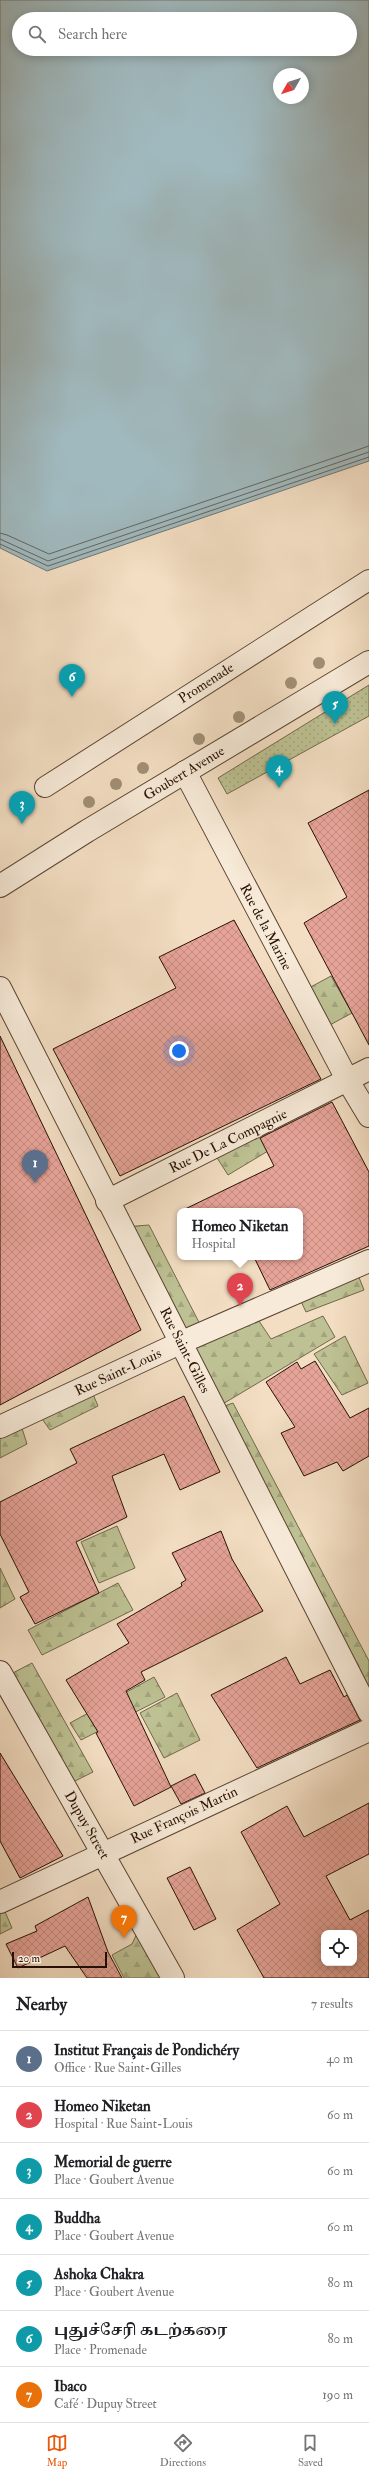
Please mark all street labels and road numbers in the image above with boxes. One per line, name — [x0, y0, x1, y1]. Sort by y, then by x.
street label: Promenade — [175, 659, 237, 707]
street label: Goubert Avenue — [140, 742, 228, 804]
street label: Rue de la Marine — [236, 881, 296, 973]
street label: Rue De La Compagnie — [166, 1105, 290, 1178]
street label: Rue Saint-Gilles — [156, 1304, 214, 1396]
street label: Rue Saint-Louis — [72, 1344, 164, 1399]
street label: Rue François Martin — [128, 1783, 240, 1847]
street label: Dupuy Street — [60, 1788, 114, 1863]

